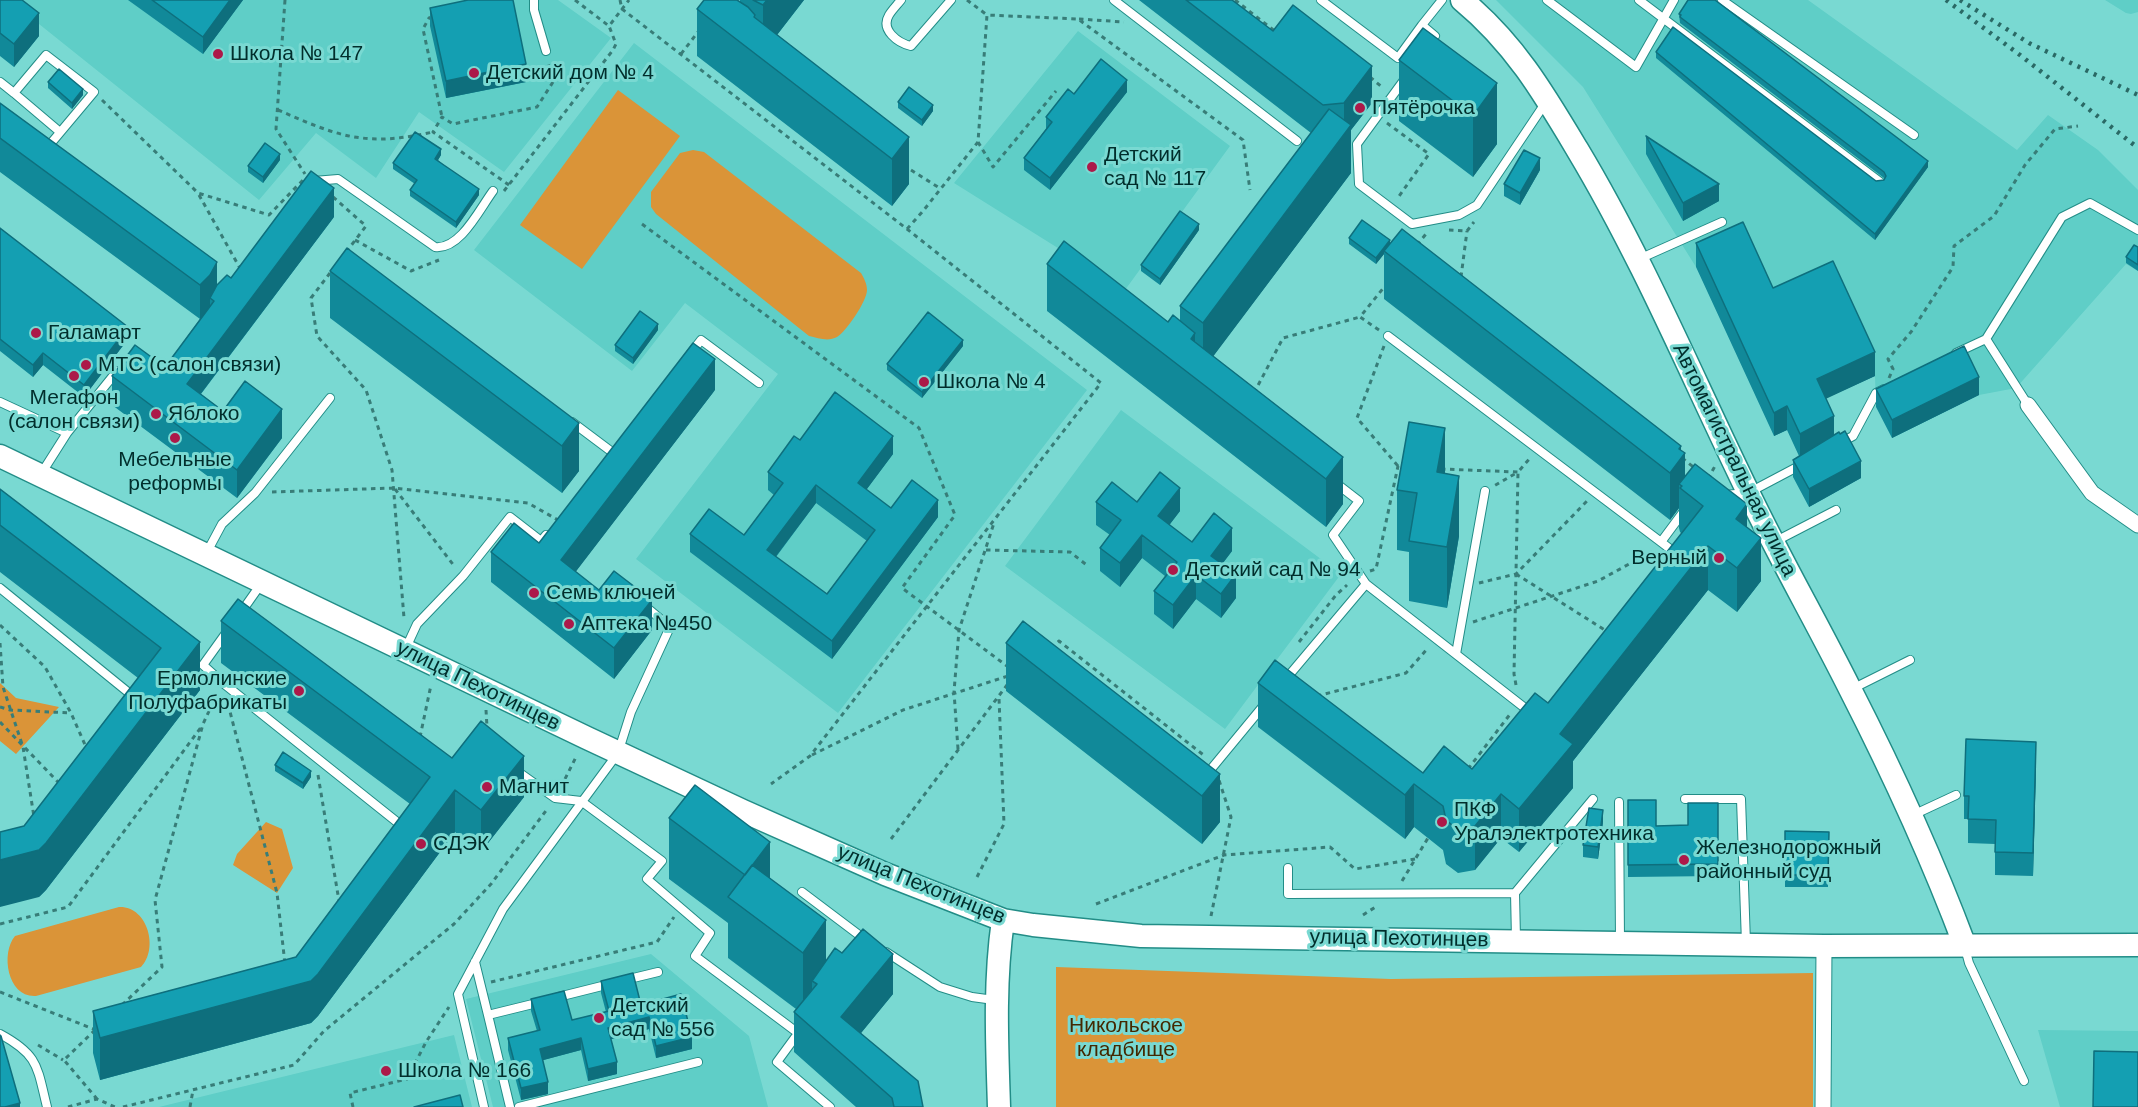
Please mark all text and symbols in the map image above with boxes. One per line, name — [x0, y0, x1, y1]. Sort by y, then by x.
place label: Школа № 147 — [230, 41, 363, 67]
marker: Школа № 147 — [211, 47, 225, 61]
place label: Детский дом № 4 — [486, 60, 654, 86]
marker: Детский дом № 4 — [467, 66, 481, 80]
place label: Пятёрочка — [1372, 95, 1475, 121]
marker: Пятёрочка — [1353, 101, 1367, 115]
place label: Детский сад № 117 — [1104, 142, 1206, 192]
marker: Детский сад № 117 — [1085, 160, 1099, 174]
place label: Галамарт — [48, 320, 141, 346]
marker: Галамарт — [29, 326, 43, 340]
street label: Автомагистральная улица — [1667, 339, 1801, 581]
place label: МТС (салон связи) — [98, 352, 281, 378]
marker: МТС (салон связи) — [79, 358, 93, 372]
marker: Мегафон (салон связи) — [67, 369, 81, 383]
place label: Школа № 4 — [936, 369, 1046, 395]
marker: Школа № 4 — [917, 375, 931, 389]
place label: Мегафон (салон связи) — [8, 385, 140, 435]
place label: Яблоко — [168, 401, 240, 427]
marker: Яблоко — [149, 407, 163, 421]
marker: Мебельные реформы — [168, 431, 182, 445]
place label: Мебельные реформы — [118, 447, 232, 497]
place label: Верный — [1631, 545, 1707, 571]
marker: Верный — [1712, 551, 1726, 565]
place label: Детский сад № 94 — [1185, 557, 1361, 583]
marker: Детский сад № 94 — [1166, 563, 1180, 577]
place label: Семь ключей — [546, 580, 675, 606]
marker: Семь ключей — [527, 586, 541, 600]
place label: Аптека №450 — [581, 611, 712, 637]
marker: Аптека №450 — [562, 617, 576, 631]
street label: улица Пехотинцев — [392, 635, 564, 737]
place label: Ермолинские Полуфабрикаты — [128, 666, 287, 716]
marker: Ермолинские Полуфабрикаты — [292, 684, 306, 698]
place label: Магнит — [499, 774, 569, 800]
marker: Магнит — [480, 780, 494, 794]
place label: ПКФ Уралэлектротехника — [1454, 797, 1654, 847]
marker: ПКФ Уралэлектротехника — [1435, 815, 1449, 829]
place label: СДЭК — [433, 831, 489, 857]
place label: Железнодорожный районный суд — [1696, 835, 1882, 885]
marker: СДЭК — [414, 837, 428, 851]
street label: улица Пехотинцев — [833, 840, 1009, 930]
marker: Железнодорожный районный суд — [1677, 853, 1691, 867]
street label: улица Пехотинцев — [1309, 925, 1489, 953]
place label: Детский сад № 556 — [611, 993, 715, 1043]
marker: Детский сад № 556 — [592, 1011, 606, 1025]
park label: Никольское кладбище — [1069, 1013, 1183, 1063]
place label: Школа № 166 — [398, 1058, 531, 1084]
marker: Школа № 166 — [379, 1064, 393, 1078]

